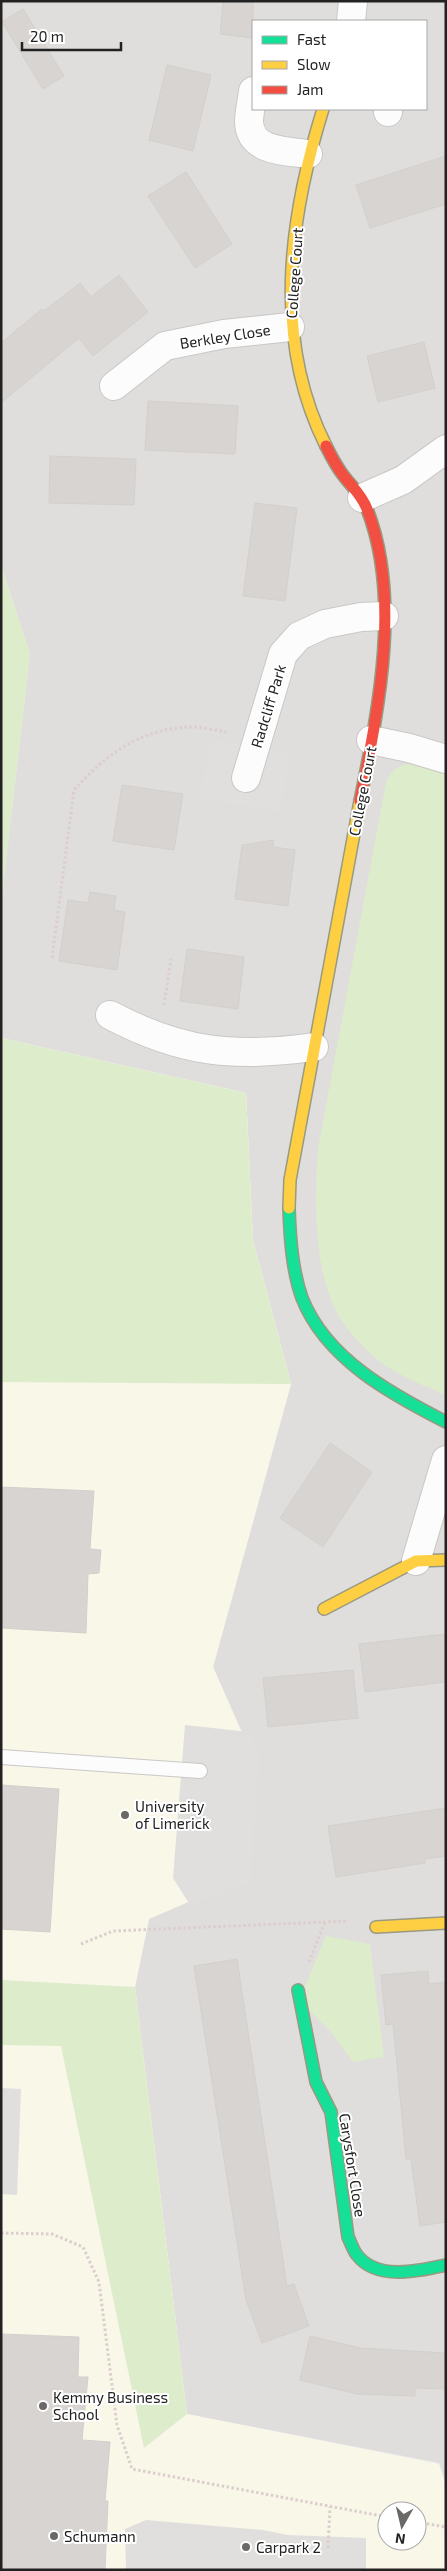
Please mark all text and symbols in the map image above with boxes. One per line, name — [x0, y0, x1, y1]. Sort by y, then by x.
scale bar — [22, 20, 121, 52]
legend — [252, 20, 427, 110]
text: 20 m — [30, 27, 64, 45]
text: Fast — [297, 30, 327, 48]
text: Slow — [297, 55, 331, 73]
text: Jam — [297, 80, 323, 98]
street label: College Court — [282, 227, 306, 319]
street label: Berkley Close — [178, 320, 272, 352]
street label: Radcliff Park — [247, 662, 289, 750]
street label: College Court — [344, 744, 380, 837]
place label: University of Limerick — [135, 1797, 210, 1832]
marker: University of Limerick — [119, 1809, 131, 1821]
street label: Carysfort Close — [336, 2112, 370, 2218]
place label: Kemmy Business School — [53, 2388, 168, 2423]
marker: Kemmy Business School — [37, 2400, 49, 2412]
north arrow — [377, 2501, 427, 2551]
place label: Schumann — [64, 2527, 136, 2545]
marker: Schumann — [48, 2530, 60, 2542]
text: N — [394, 2530, 406, 2548]
place label: Carpark 2 — [256, 2538, 321, 2556]
marker: Carpark 2 — [240, 2541, 252, 2553]

